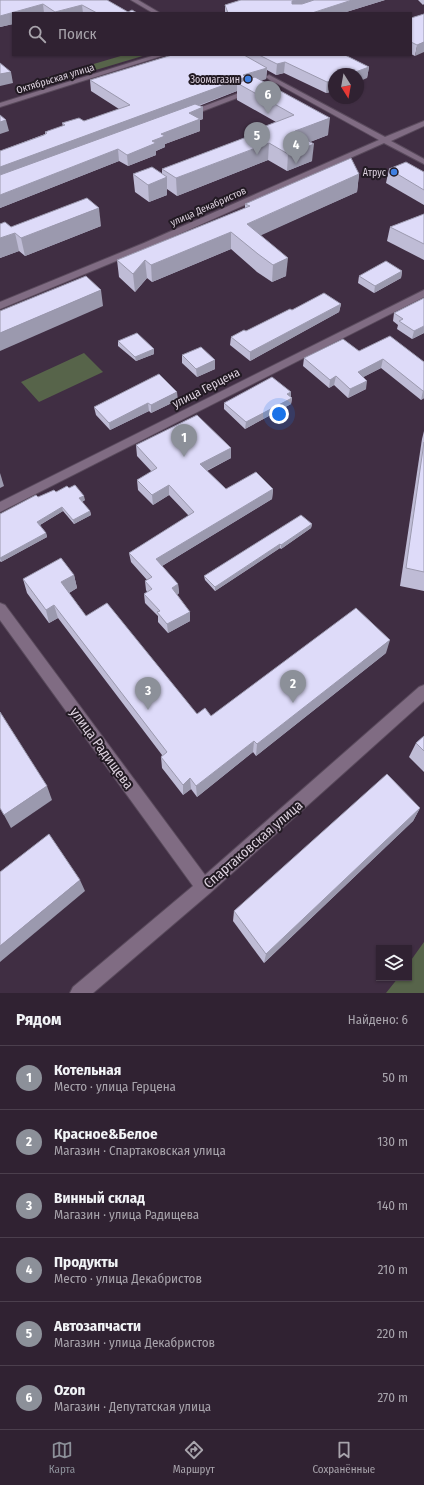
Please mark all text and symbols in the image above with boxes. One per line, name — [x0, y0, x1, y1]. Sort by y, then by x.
search box — [12, 12, 412, 56]
icon: search — [26, 23, 48, 45]
text: Поиск — [58, 25, 96, 43]
street label: Октябрьская улица — [15, 61, 96, 97]
north arrow — [328, 68, 364, 104]
place label: Зоомагазин — [190, 74, 240, 86]
marker: Зоомагазин — [243, 74, 253, 84]
pin: 6 — [255, 81, 281, 114]
pin: 5 — [244, 122, 270, 155]
pin: 4 — [283, 131, 309, 164]
place label: Атрус — [363, 167, 387, 179]
marker: Атрус — [389, 167, 399, 177]
street label: улица Декабристов — [169, 185, 248, 229]
street label: улица Герцена — [170, 365, 242, 411]
your location — [269, 404, 289, 424]
pin: 1 — [171, 424, 197, 457]
pin: 2 — [280, 670, 306, 703]
pin: 3 — [135, 677, 161, 710]
street label: улица Радищева — [66, 704, 137, 793]
street label: Спартаковская улица — [200, 797, 306, 892]
map controls — [376, 945, 412, 981]
button: layers — [376, 945, 412, 981]
text: Рядом — [16, 1009, 61, 1030]
text: Найдено: 6 — [348, 1012, 408, 1027]
text: Котельная — [54, 1061, 121, 1079]
text: 1 — [26, 1070, 32, 1085]
text: 50 m — [382, 1070, 408, 1085]
text: Место · улица Герцена — [54, 1079, 176, 1094]
text: Красное&Белое — [54, 1125, 158, 1143]
text: 2 — [26, 1134, 32, 1149]
text: 130 m — [377, 1134, 408, 1149]
text: Магазин · Спартаковская улица — [54, 1143, 226, 1158]
text: Винный склад — [54, 1189, 145, 1207]
text: 3 — [26, 1198, 32, 1213]
text: 140 m — [377, 1198, 408, 1213]
text: Магазин · улица Радищева — [54, 1207, 199, 1222]
text: Продукты — [54, 1253, 118, 1271]
text: 4 — [26, 1262, 32, 1277]
text: 210 m — [378, 1262, 408, 1277]
text: Место · улица Декабристов — [54, 1271, 202, 1286]
text: Автозапчасти — [54, 1317, 141, 1335]
text: 5 — [26, 1326, 32, 1341]
text: 220 m — [377, 1326, 408, 1341]
text: Магазин · улица Декабристов — [54, 1335, 215, 1350]
text: Ozon — [54, 1381, 85, 1399]
text: 6 — [26, 1390, 32, 1405]
text: 270 m — [377, 1390, 408, 1405]
text: Магазин · Депутатская улица — [54, 1399, 211, 1414]
tab: Карта — [49, 1439, 75, 1476]
tab: Маршрут — [173, 1439, 215, 1476]
tab: Сохранённые — [312, 1439, 375, 1476]

